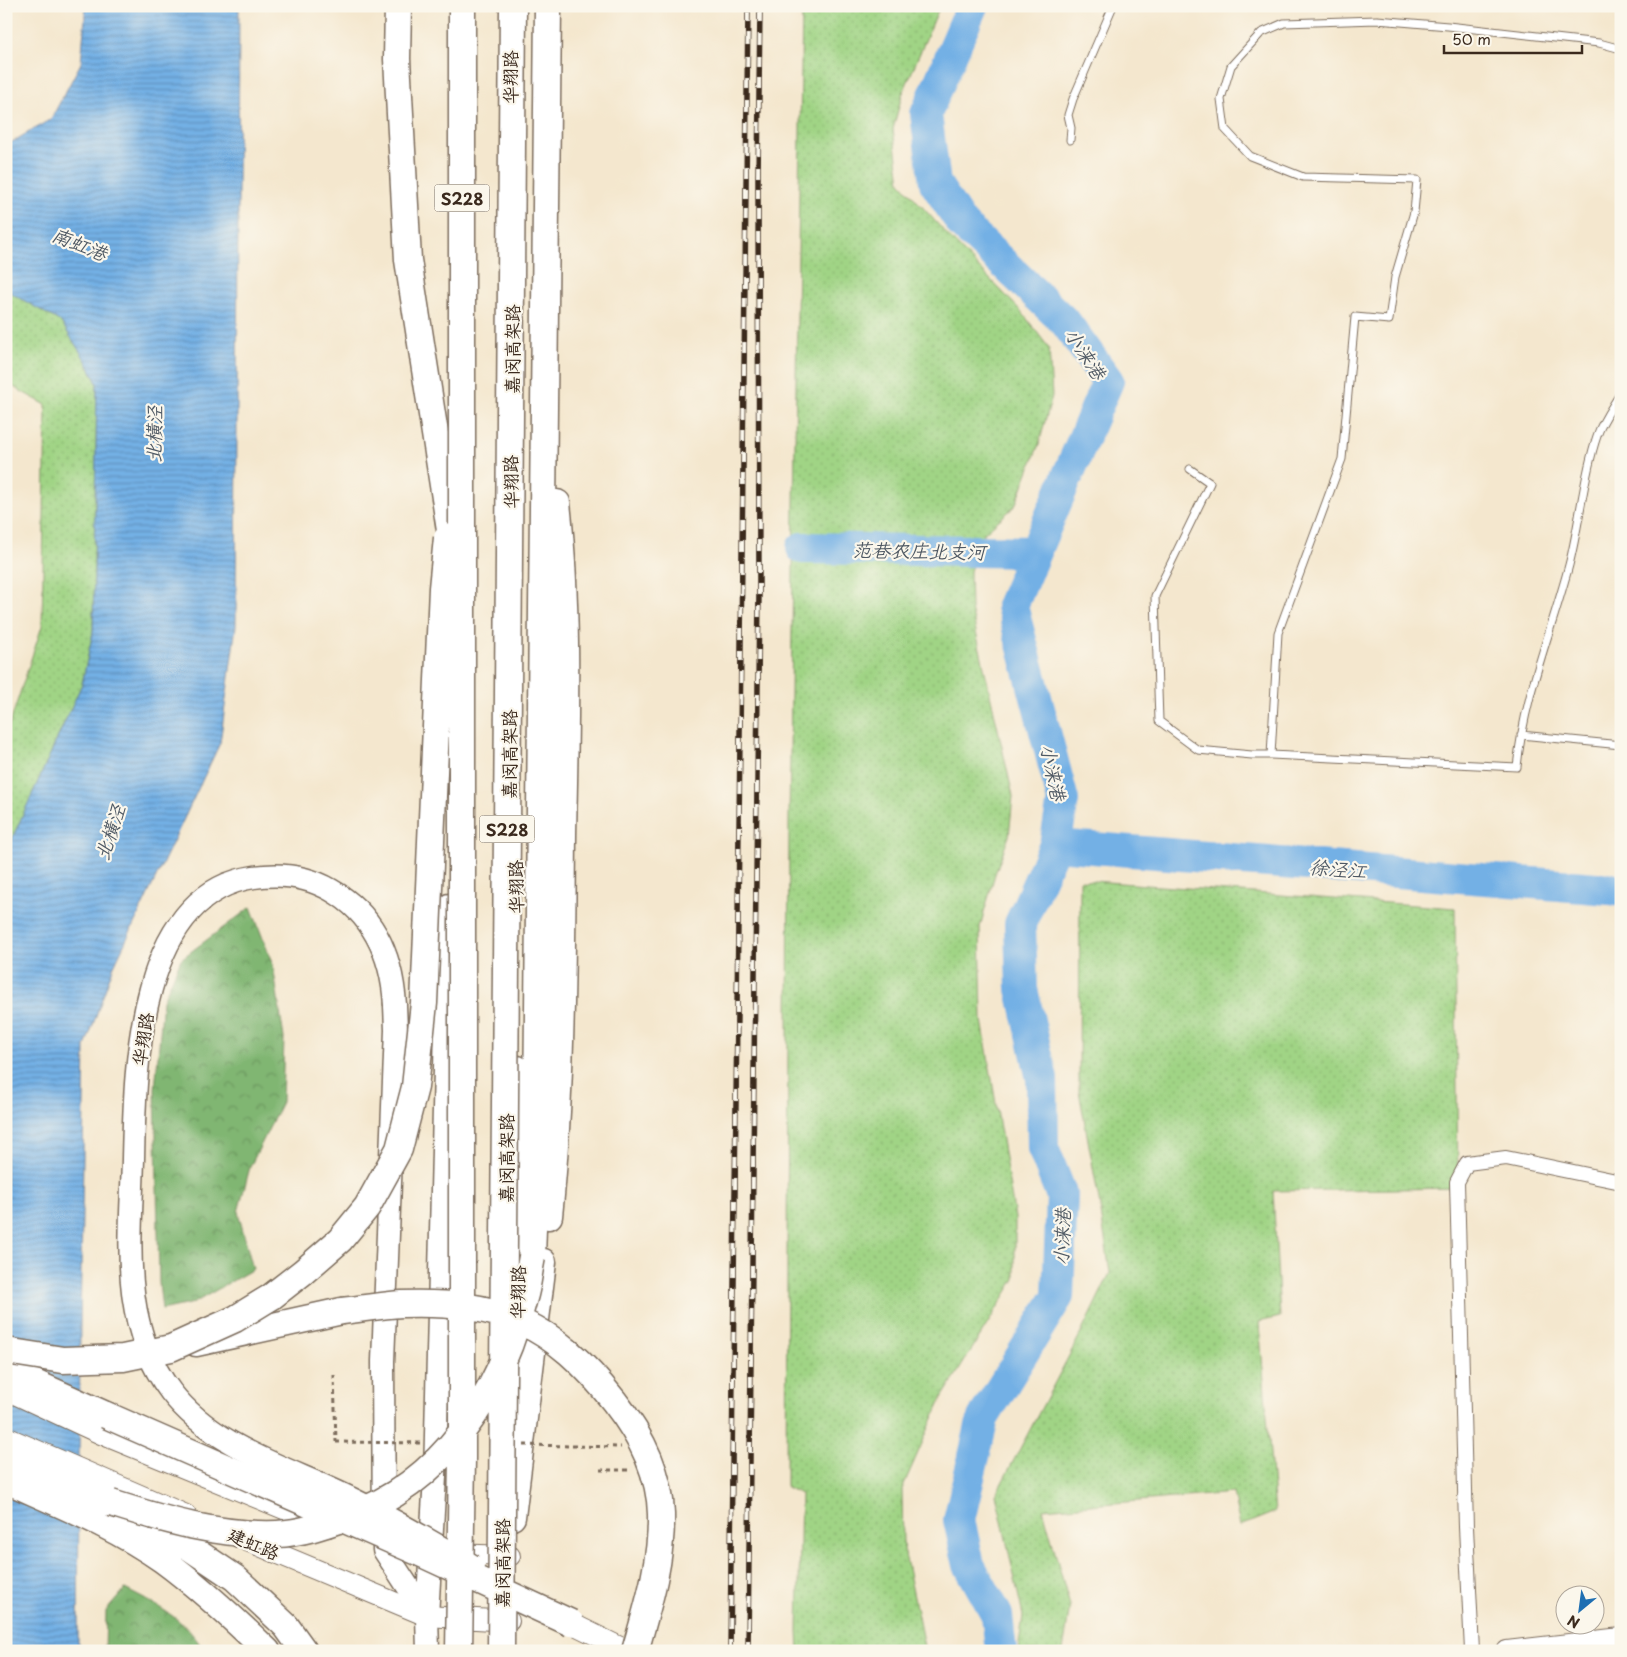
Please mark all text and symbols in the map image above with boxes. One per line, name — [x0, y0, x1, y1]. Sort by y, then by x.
scale bar — [1444, 22, 1582, 54]
text: 50 m — [1452, 27, 1491, 50]
street label: 华翔路 — [496, 50, 523, 104]
road number: S228 — [434, 184, 490, 212]
water label: 南虹港 — [48, 219, 114, 267]
street label: 嘉闵高架路 — [498, 304, 525, 394]
water label: 小涞港 — [1059, 321, 1114, 386]
water label: 北横泾 — [139, 404, 168, 463]
street label: 华翔路 — [496, 455, 524, 509]
water label: 范巷农庄北支河 — [852, 535, 989, 565]
street label: 嘉闵高架路 — [495, 709, 522, 799]
water label: 小涞港 — [1034, 741, 1074, 805]
water label: 北横泾 — [87, 800, 131, 863]
road number: S228 — [480, 816, 534, 842]
water label: 徐泾江 — [1308, 852, 1369, 885]
street label: 华翔路 — [501, 860, 529, 914]
street label: 华翔路 — [124, 1010, 160, 1068]
street label: 嘉闵高架路 — [492, 1113, 519, 1203]
water label: 小涞港 — [1046, 1206, 1076, 1266]
street label: 华翔路 — [503, 1265, 531, 1319]
street label: 嘉闵高架路 — [488, 1518, 515, 1608]
street label: 建虹路 — [224, 1520, 284, 1566]
north arrow — [1554, 1584, 1604, 1634]
text: N — [1564, 1610, 1583, 1634]

